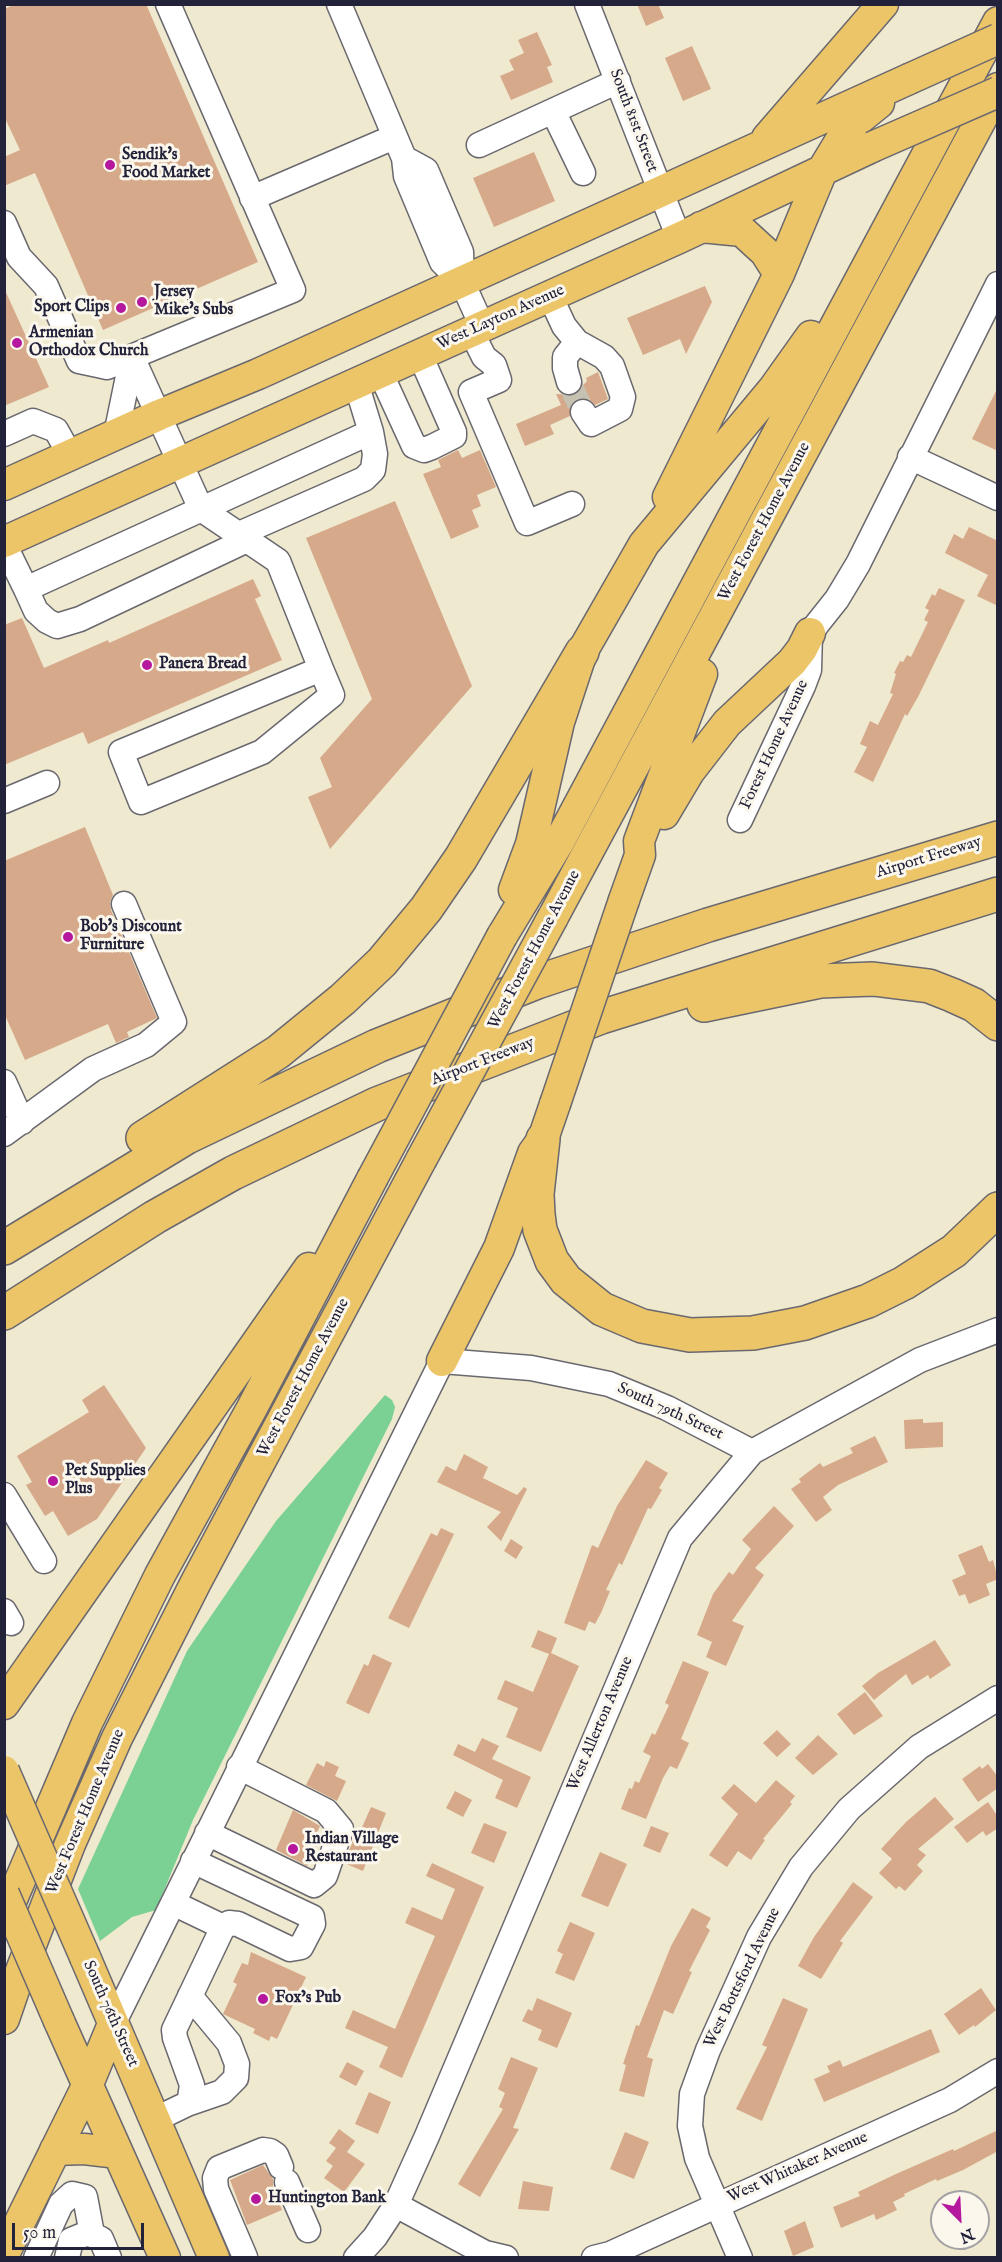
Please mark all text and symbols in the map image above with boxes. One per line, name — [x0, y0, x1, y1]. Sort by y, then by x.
street label: South 81st Street — [604, 67, 662, 175]
place label: Sendik's Food Market — [122, 146, 210, 184]
marker: Sendik's Food Market — [103, 158, 117, 172]
street label: West Layton Avenue — [434, 281, 568, 355]
place label: Jersey Mike's Subs — [154, 283, 233, 321]
marker: Jersey Mike's Subs — [135, 295, 149, 309]
place label: Sport Clips — [34, 298, 109, 318]
marker: Sport Clips — [114, 301, 128, 315]
place label: Armenian Orthodox Church — [29, 324, 148, 362]
marker: Armenian Orthodox Church — [10, 336, 24, 350]
street label: West Forest Home Avenue — [715, 439, 815, 605]
place label: Panera Bread — [159, 655, 246, 675]
marker: Panera Bread — [140, 658, 154, 672]
street label: Forest Home Avenue — [737, 677, 813, 813]
street label: Airport Freeway — [874, 833, 984, 883]
street label: West Forest Home Avenue — [485, 867, 585, 1033]
place label: Bob's Discount Furniture — [80, 918, 182, 956]
marker: Bob's Discount Furniture — [61, 930, 75, 944]
street label: Airport Freeway — [429, 1034, 537, 1090]
street label: West Forest Home Avenue — [254, 1295, 354, 1461]
street label: South 79th Street — [614, 1379, 726, 1445]
place label: Pet Supplies Plus — [65, 1462, 146, 1500]
marker: Pet Supplies Plus — [46, 1474, 60, 1488]
street label: West Allerton Avenue — [564, 1654, 638, 1794]
street label: West Forest Home Avenue — [43, 1727, 129, 1897]
place label: Indian Village Restaurant — [305, 1830, 399, 1868]
marker: Indian Village Restaurant — [286, 1842, 300, 1856]
street label: West Bottsford Avenue — [701, 1905, 785, 2051]
street label: South 76th Street — [78, 1958, 142, 2070]
place label: Fox’s Pub — [275, 1989, 341, 2009]
marker: Fox’s Pub — [256, 1992, 270, 2006]
street label: West Whitaker Avenue — [725, 2128, 871, 2208]
place label: Huntington Bank — [268, 2189, 386, 2209]
north arrow — [930, 2190, 990, 2250]
marker: Huntington Bank — [249, 2192, 263, 2206]
scale bar — [15, 2211, 147, 2249]
text: 50 m — [23, 2222, 56, 2245]
text: N — [956, 2223, 977, 2247]

